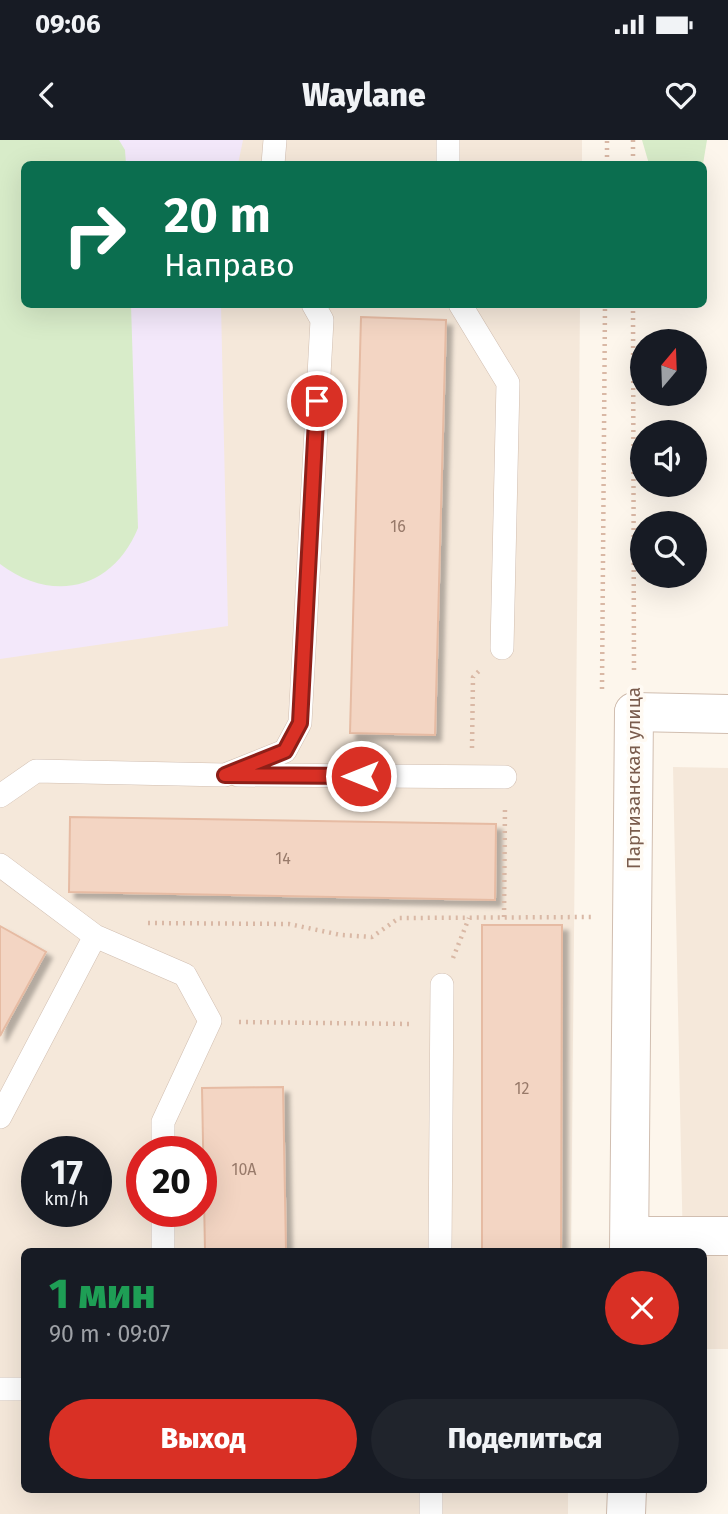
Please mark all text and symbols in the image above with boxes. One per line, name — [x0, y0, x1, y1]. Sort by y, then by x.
text: 09:06 — [35, 9, 101, 40]
icon: back — [28, 76, 66, 114]
text: Waylane — [302, 76, 426, 114]
icon: heart — [662, 76, 700, 114]
text: 20 m — [164, 186, 271, 245]
icon: right — [49, 189, 140, 280]
text: Направо — [164, 246, 295, 284]
north arrow — [630, 329, 707, 406]
map controls — [630, 329, 707, 588]
pin — [287, 371, 347, 431]
icon: arrive — [298, 382, 336, 420]
button: sound — [630, 420, 707, 497]
button: search — [630, 511, 707, 588]
house number: 16 — [390, 517, 406, 536]
street label: Партизанская улица — [622, 687, 645, 869]
position arrow — [324, 739, 398, 813]
house number: 14 — [275, 849, 291, 868]
house number: 12 — [515, 1079, 529, 1098]
speed limit sign: 20 — [126, 1136, 217, 1227]
text: 17 — [50, 1151, 83, 1193]
house number: 10А — [231, 1160, 257, 1179]
text: km/h — [44, 1188, 89, 1210]
text: 1 мин — [49, 1269, 156, 1319]
button: close — [605, 1271, 679, 1345]
text: 90 m · 09:07 — [49, 1320, 170, 1348]
button: Выход — [49, 1399, 357, 1479]
button: Поделиться — [371, 1399, 679, 1479]

